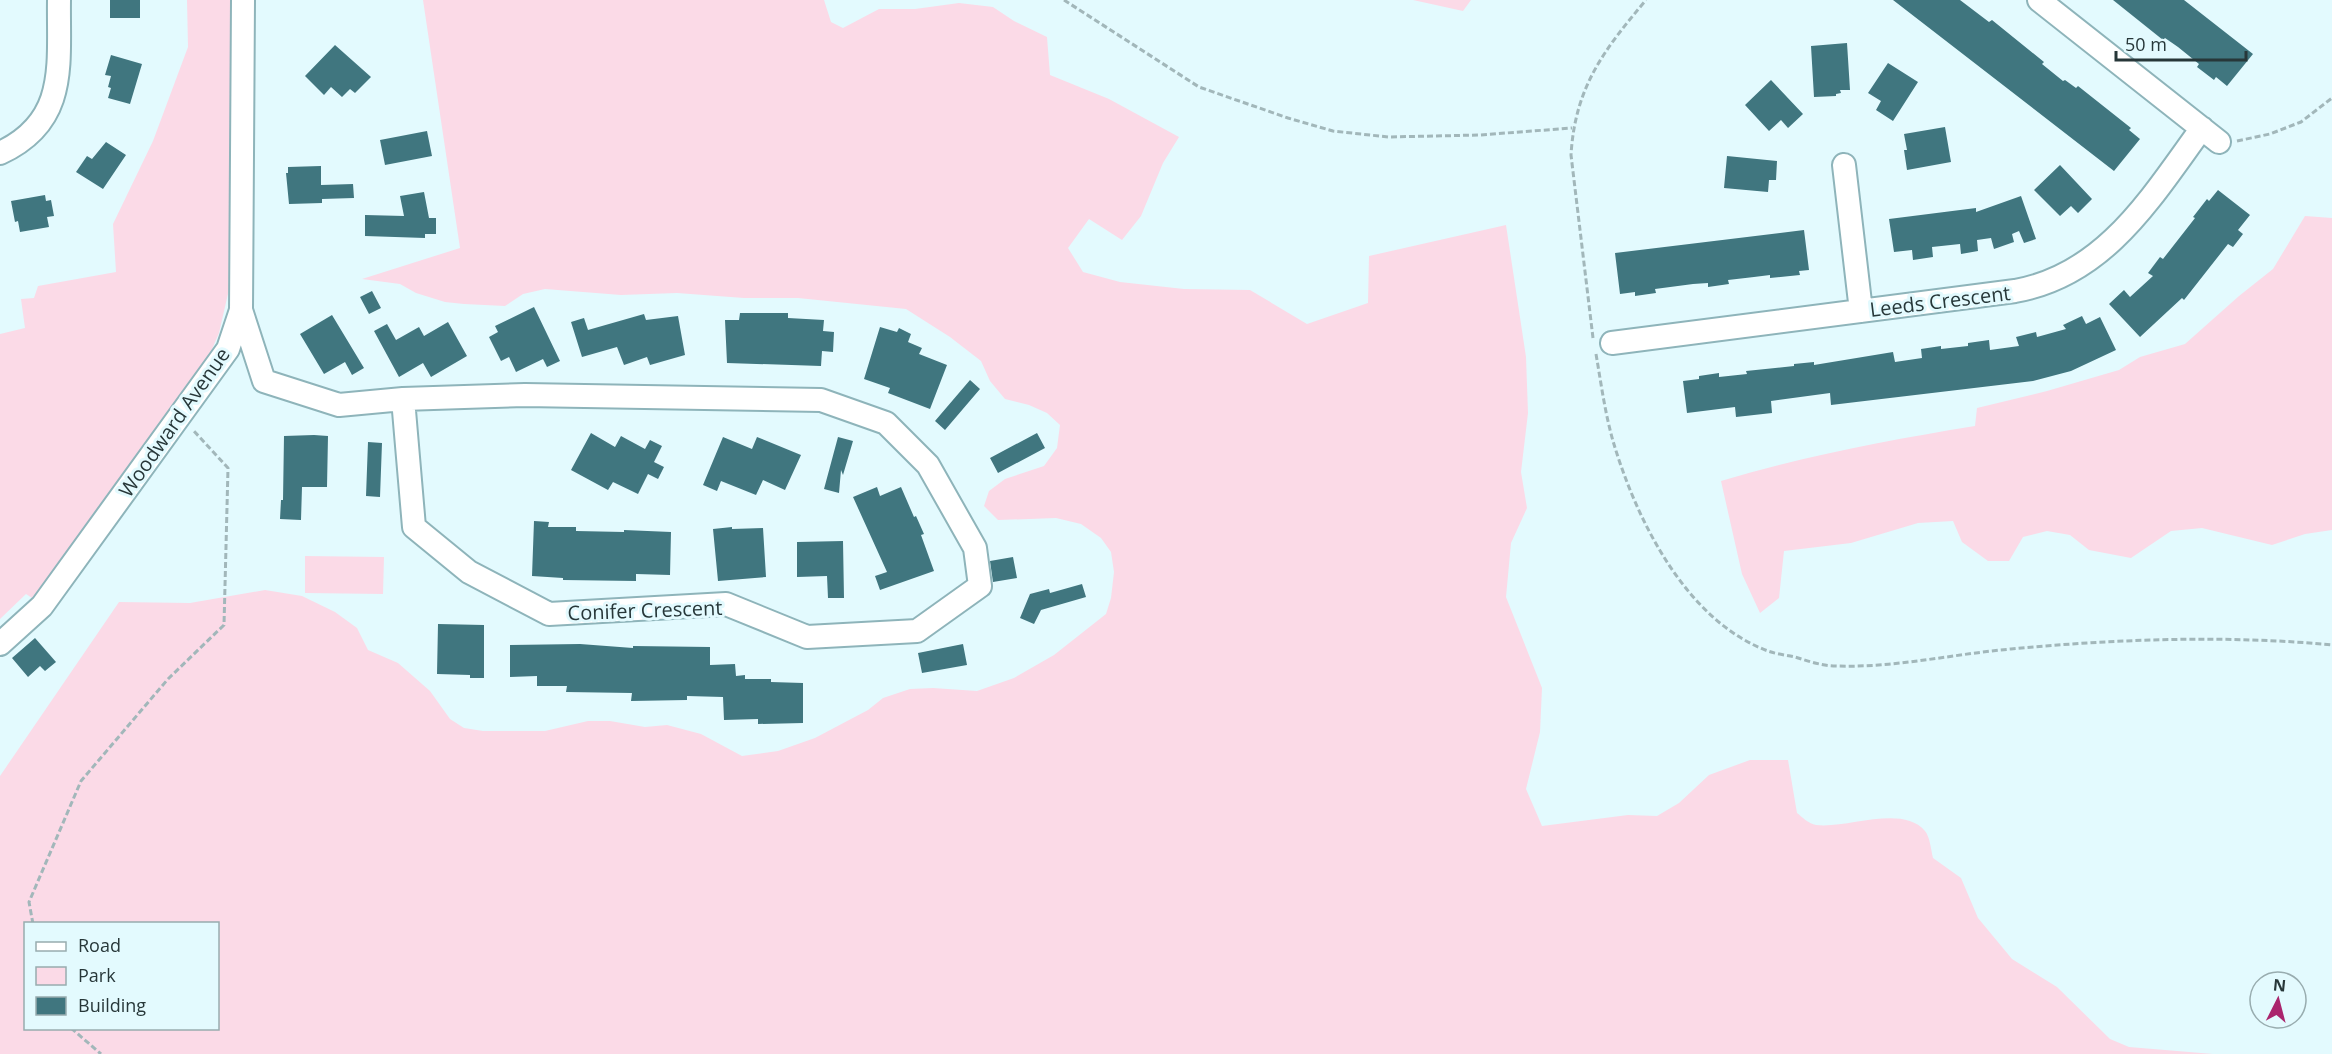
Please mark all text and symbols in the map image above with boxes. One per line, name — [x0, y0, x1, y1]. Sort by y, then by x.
scale bar — [2116, 24, 2246, 62]
text: 50 m — [2125, 32, 2167, 56]
street label: Leeds Crescent — [1868, 279, 2012, 323]
street label: Woodward Avenue — [112, 342, 236, 502]
street label: Conifer Crescent — [567, 594, 723, 626]
legend — [24, 922, 219, 1030]
text: Road — [78, 933, 121, 957]
text: Park — [78, 963, 116, 987]
north arrow — [2248, 970, 2308, 1030]
text: N — [2272, 973, 2287, 997]
text: Building — [78, 993, 146, 1017]

